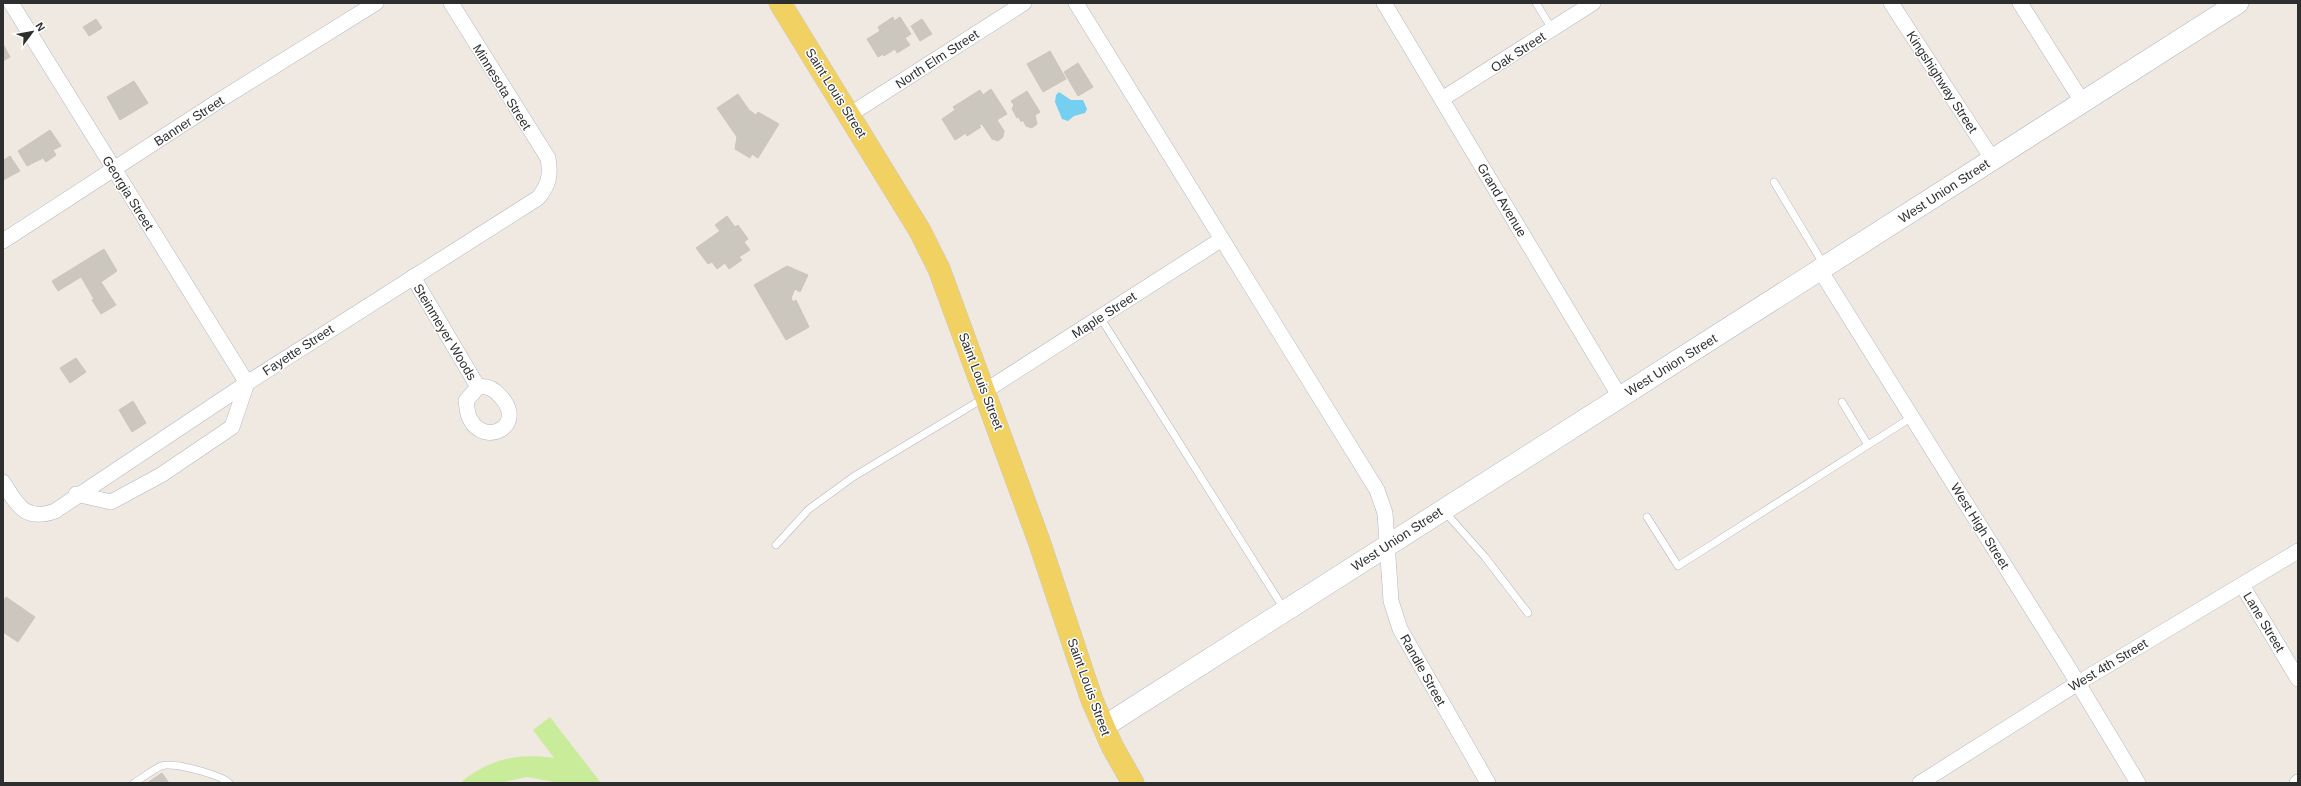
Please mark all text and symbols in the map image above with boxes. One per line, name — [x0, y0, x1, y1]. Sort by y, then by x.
north arrow — [12, 12, 52, 52]
text: N — [33, 20, 48, 33]
street label: North Elm Street — [893, 26, 982, 91]
street label: Kingshighway Street — [1903, 28, 1981, 136]
street label: Oak Street — [1488, 29, 1548, 75]
street label: Minnesota Street — [470, 41, 535, 133]
street label: Saint Louis Street — [802, 46, 870, 141]
street label: Banner Street — [151, 93, 227, 149]
street label: Georgia Street — [99, 153, 157, 233]
street label: West Union Street — [1896, 156, 1993, 226]
street label: Grand Avenue — [1474, 161, 1530, 239]
street label: Steinmeyer Woods — [410, 281, 480, 383]
street label: Maple Street — [1069, 288, 1139, 341]
street label: Fayette Street — [260, 321, 337, 379]
street label: Saint Louis Street — [956, 330, 1007, 432]
street label: West Union Street — [1622, 331, 1720, 399]
street label: West High Street — [1948, 480, 2013, 572]
street label: West Union Street — [1349, 504, 1446, 574]
street label: Lane Street — [2240, 589, 2288, 655]
street label: Randle Street — [1397, 632, 1449, 709]
street label: West 4th Street — [2066, 635, 2150, 694]
street label: Saint Louis Street — [1064, 636, 1114, 738]

